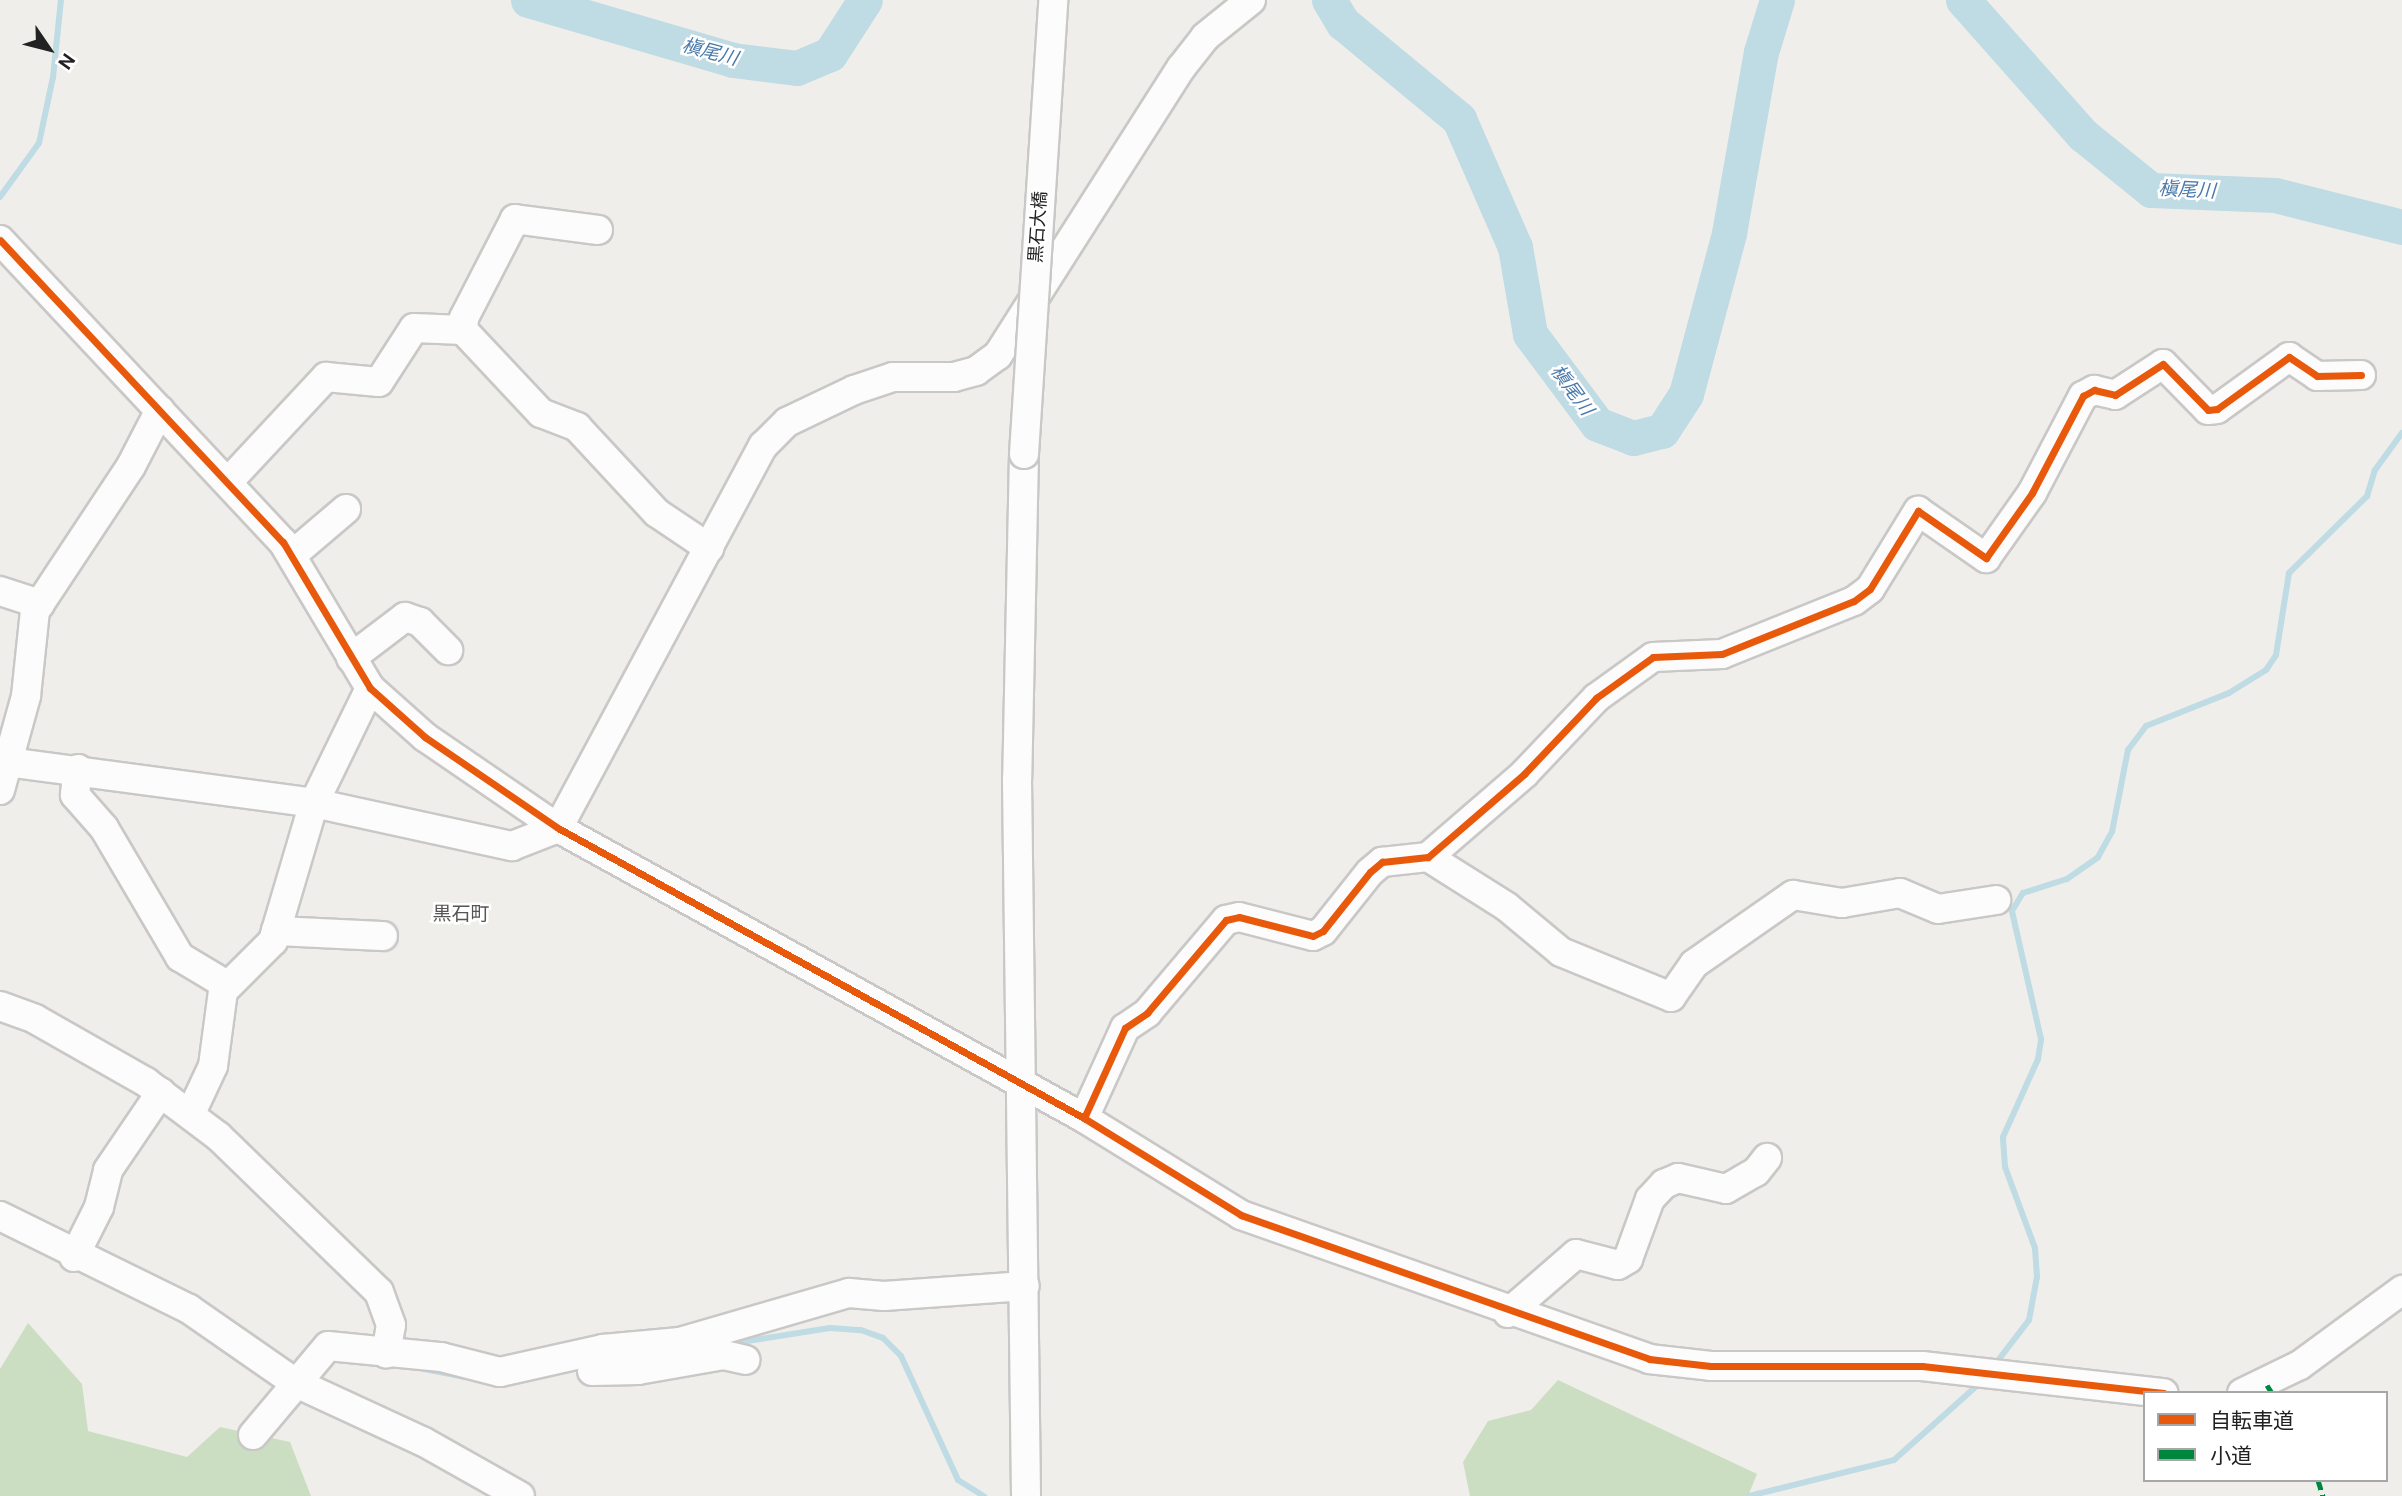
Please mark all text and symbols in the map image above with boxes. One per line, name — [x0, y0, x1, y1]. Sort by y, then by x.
north arrow — [14, 14, 84, 84]
water label: 槇尾川 — [680, 34, 740, 70]
text: N — [52, 48, 81, 74]
water label: 槇尾川 — [2158, 177, 2216, 203]
street label: 黒石大橋 — [1025, 190, 1051, 264]
water label: 槇尾川 — [1546, 360, 1598, 420]
district label: 黒石町 — [433, 903, 489, 925]
legend — [2143, 1391, 2388, 1482]
text: 自転車道 — [2210, 1407, 2294, 1435]
text: 小道 — [2210, 1442, 2252, 1470]

